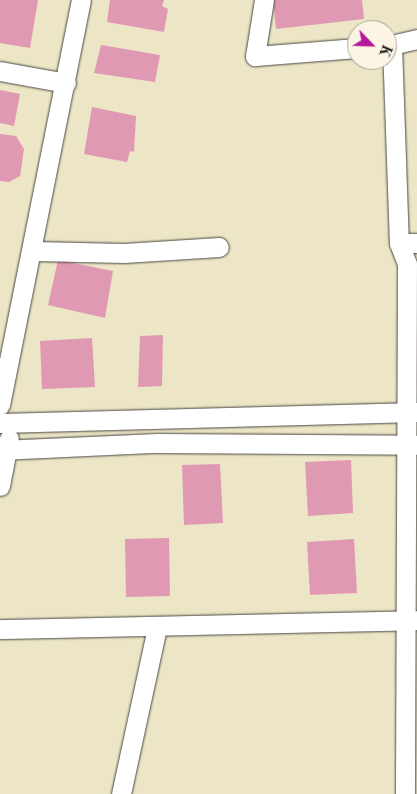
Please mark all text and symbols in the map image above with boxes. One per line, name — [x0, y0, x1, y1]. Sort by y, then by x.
north arrow — [347, 20, 397, 70]
text: K — [374, 42, 395, 60]

